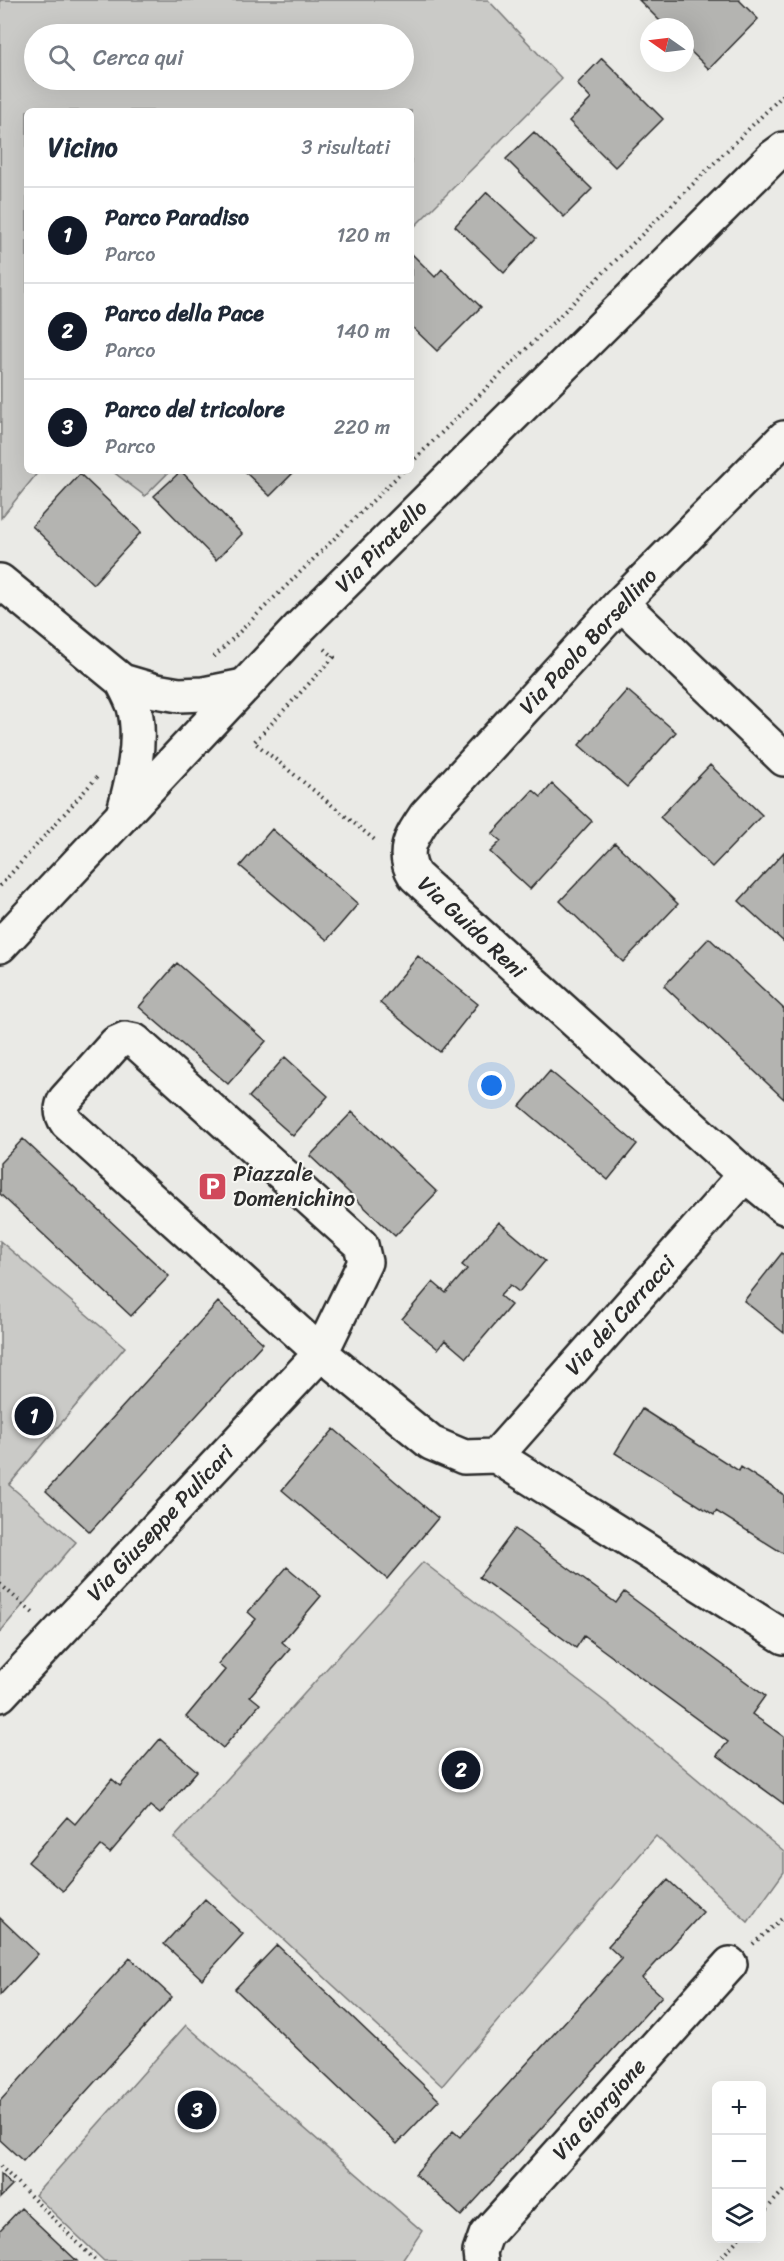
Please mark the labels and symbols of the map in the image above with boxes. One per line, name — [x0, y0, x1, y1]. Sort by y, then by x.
north arrow — [640, 18, 694, 72]
street label: Via Piratello — [325, 490, 437, 602]
street label: Via Paolo Borsellino — [509, 558, 667, 724]
street label: Via Guido Reni — [408, 866, 536, 989]
your location — [477, 1071, 506, 1100]
place label: Piazzale Domenichino — [233, 1154, 355, 1218]
parking icon: Piazzale Domenichino — [196, 1170, 228, 1202]
street label: Via dei Carracci — [555, 1245, 686, 1384]
pin: 1 — [15, 1394, 54, 1438]
street label: Via Giuseppe Pulicari — [76, 1435, 244, 1611]
pin: 2 — [442, 1748, 480, 1792]
street label: Via Giorgione — [542, 2049, 656, 2169]
pin: 3 — [178, 2088, 216, 2132]

